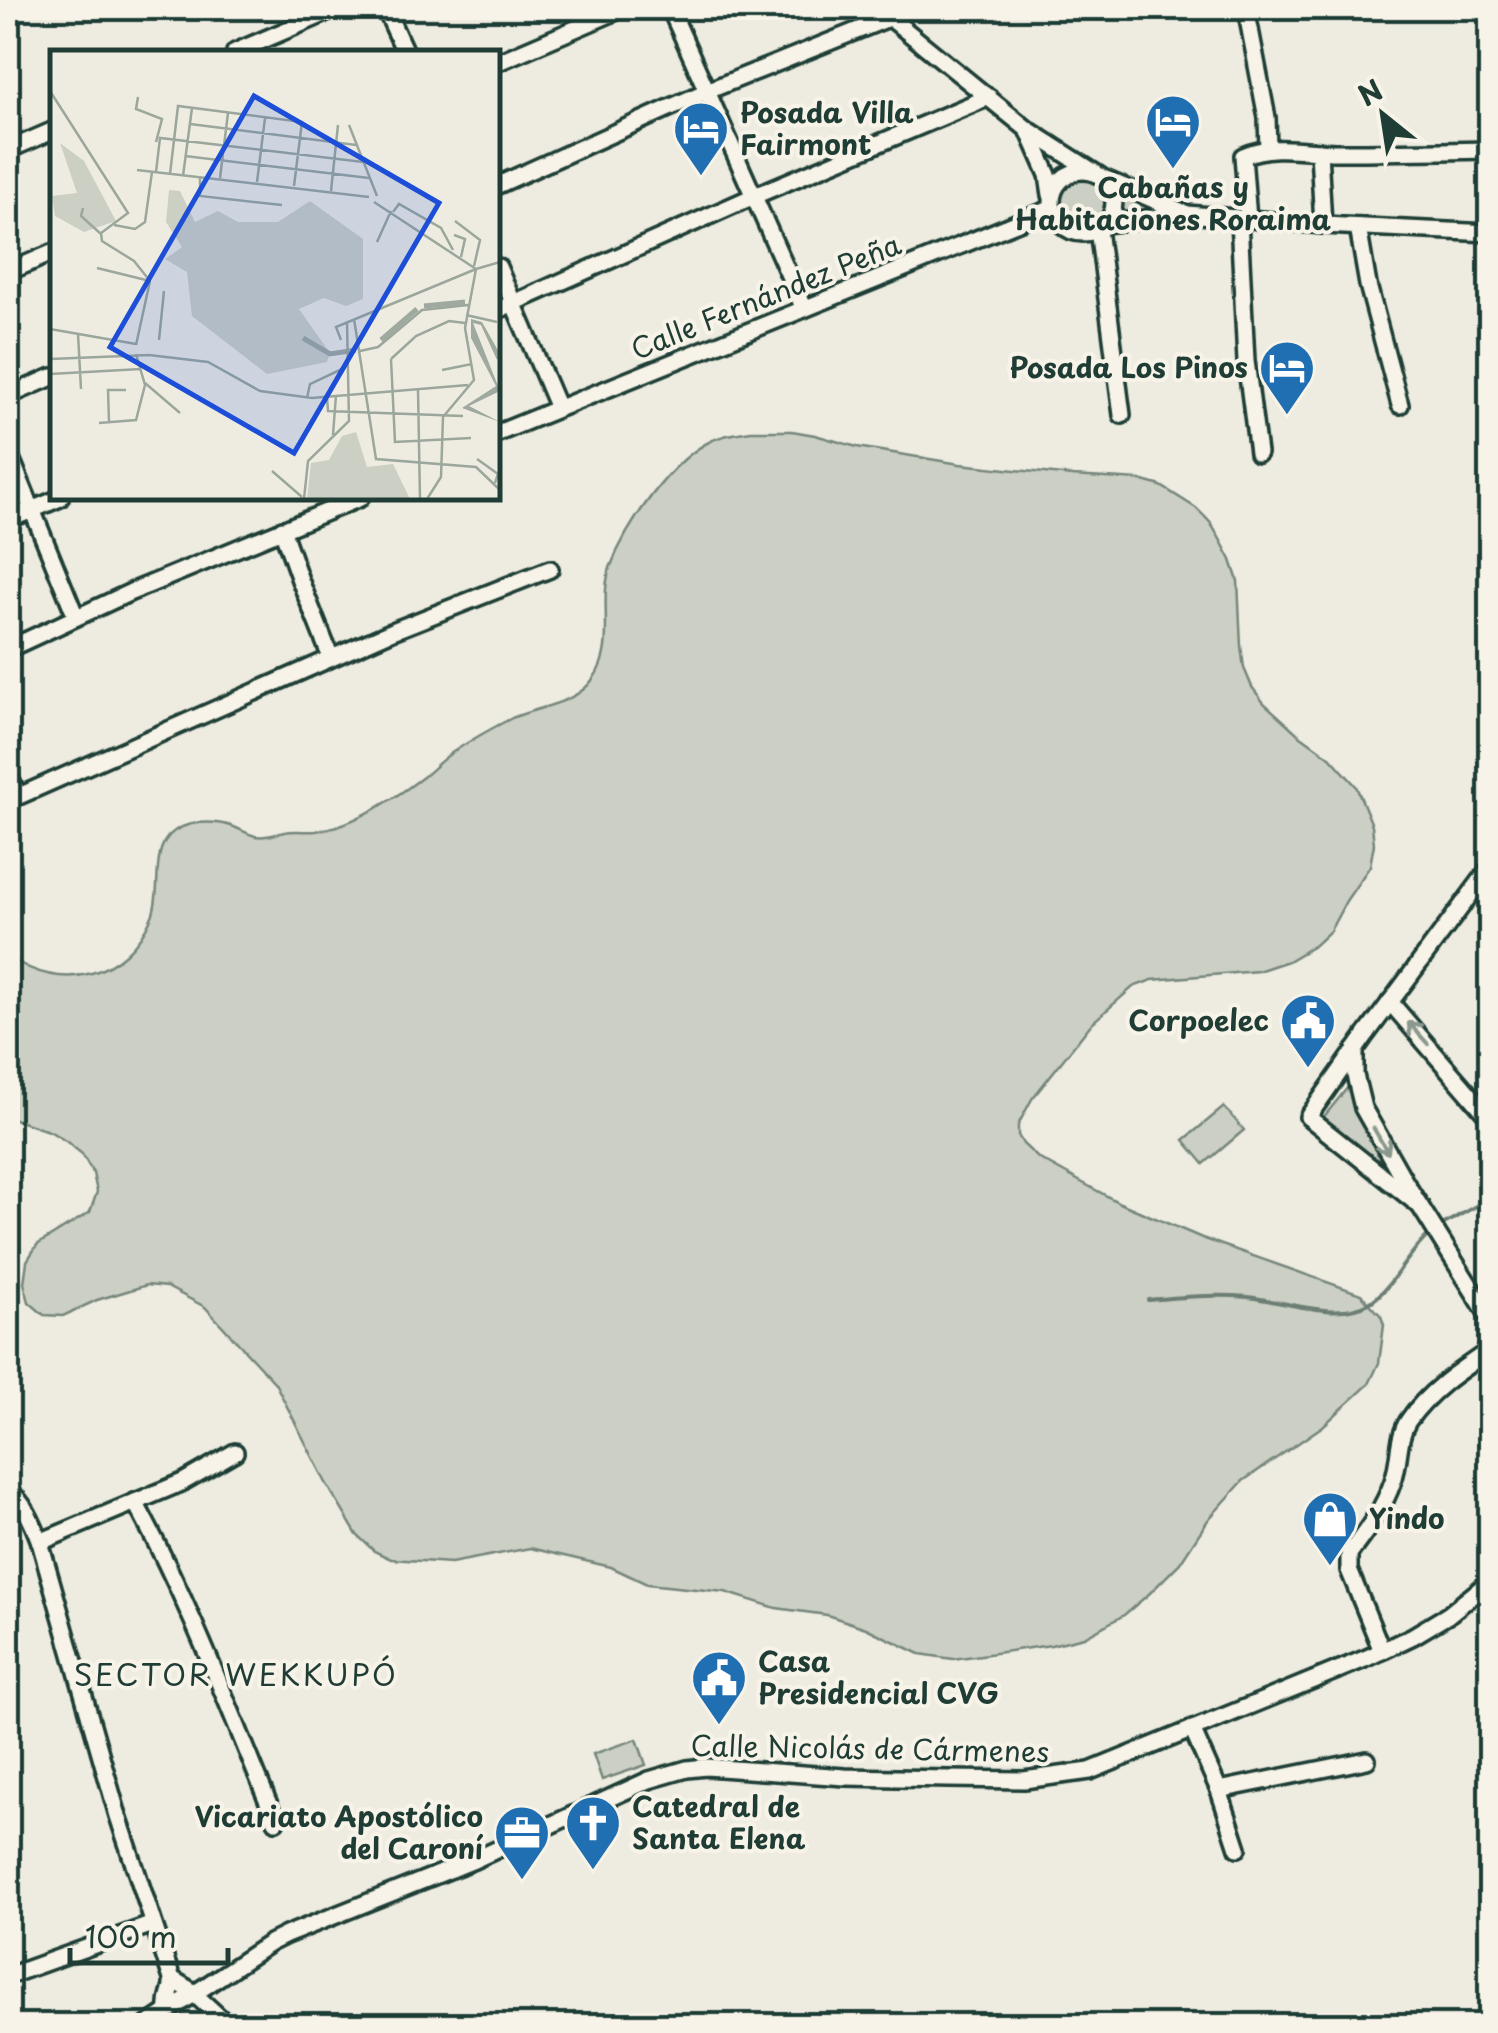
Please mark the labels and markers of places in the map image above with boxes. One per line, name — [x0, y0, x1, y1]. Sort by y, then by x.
place label: Posada Villa Fairmont — [740, 90, 914, 165]
hotel icon: Cabañas y Habitaciones Roraima — [1143, 92, 1203, 171]
hotel icon: Posada Villa Fairmont — [671, 99, 731, 178]
place label: Cabañas y Habitaciones Roraima — [1015, 165, 1331, 240]
hotel icon: Posada Los Pinos — [1257, 338, 1317, 417]
place label: Posada Los Pinos — [1010, 345, 1248, 388]
public building icon: Corpoelec — [1278, 991, 1338, 1070]
place label: Corpoelec — [1128, 998, 1269, 1041]
shop icon: Yindo — [1300, 1489, 1360, 1568]
place label: Yindo — [1369, 1496, 1445, 1539]
place label: Casa Presidencial CVG — [758, 1639, 999, 1714]
public building icon: Casa Presidencial CVG — [689, 1648, 749, 1727]
place label: Catedral de Santa Elena — [632, 1784, 806, 1859]
church icon: Catedral de Santa Elena — [563, 1793, 623, 1872]
place label: Vicariato Apostólico del Caroní — [195, 1794, 484, 1869]
office icon: Vicariato Apostólico del Caroní — [492, 1803, 552, 1882]

